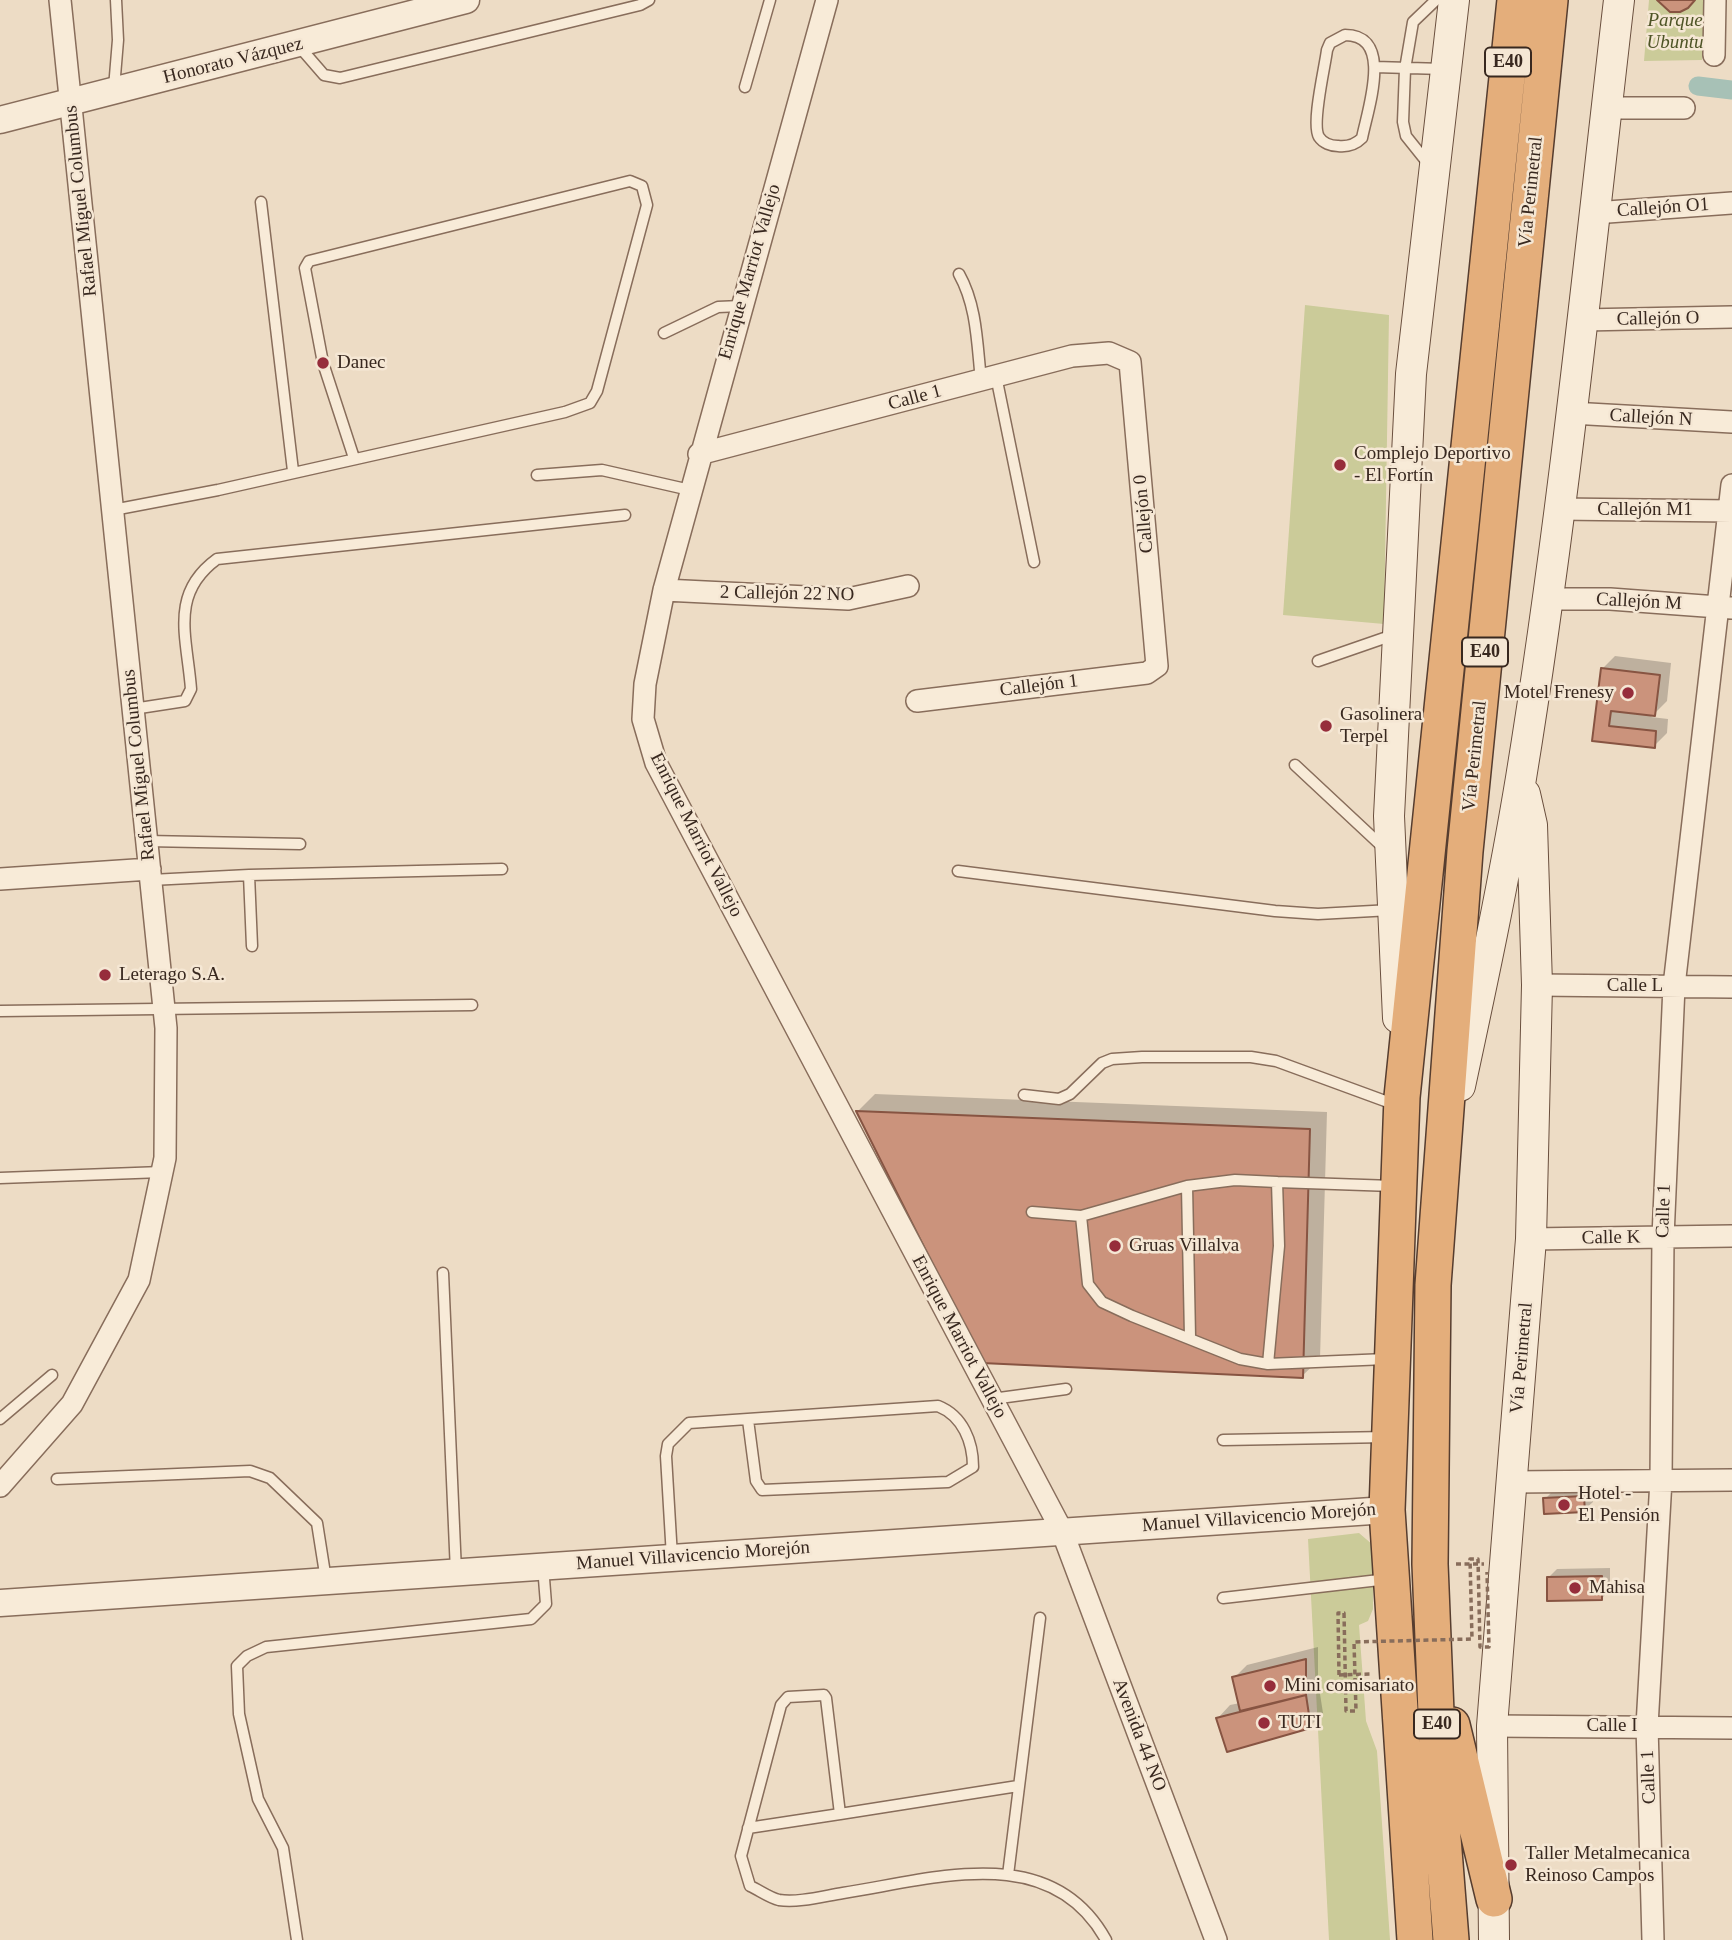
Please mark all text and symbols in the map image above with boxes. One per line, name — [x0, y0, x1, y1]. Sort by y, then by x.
park label: Parque Ubuntu — [1646, 10, 1704, 54]
street label: Honorato Vázquez — [161, 33, 305, 89]
road number: E40 — [1485, 48, 1531, 76]
street label: Rafael Miguel Columbus — [60, 104, 102, 298]
street label: Vía Perimetral — [1514, 135, 1548, 249]
street label: Enrique Marriot Vallejo — [714, 182, 786, 362]
street label: Callejón O1 — [1616, 193, 1710, 223]
street label: Callejón O — [1616, 307, 1700, 331]
place label: Danec — [337, 352, 386, 374]
marker: Danec — [315, 355, 331, 371]
street label: Calle 1 — [886, 380, 944, 416]
street label: Callejón N — [1609, 404, 1693, 432]
place label: Complejo Deportivo - El Fortín — [1354, 443, 1511, 487]
marker: Complejo Deportivo - El Fortín — [1332, 457, 1348, 473]
street label: Callejón 0 — [1129, 474, 1159, 554]
street label: Callejón M1 — [1597, 499, 1693, 521]
street label: 2 Callejón 22 NO — [720, 581, 854, 607]
street label: Callejón M — [1595, 588, 1683, 616]
road number: E40 — [1462, 638, 1508, 666]
street label: Rafael Miguel Columbus — [118, 668, 160, 862]
street label: Callejón 1 — [999, 670, 1079, 702]
place label: Motel Frenesy — [1504, 682, 1614, 704]
marker: Motel Frenesy — [1620, 685, 1636, 701]
street label: Vía Perimetral — [1458, 699, 1492, 813]
place label: Gasolinera Terpel — [1340, 704, 1422, 748]
marker: Gasolinera Terpel — [1318, 718, 1334, 734]
street label: Enrique Marriot Vallejo — [645, 749, 747, 921]
place label: Leterago S.A. — [119, 964, 225, 986]
marker: Leterago S.A. — [97, 967, 113, 983]
street label: Calle L — [1607, 975, 1663, 997]
street label: Calle 1 — [1652, 1183, 1676, 1239]
street label: Calle K — [1582, 1226, 1640, 1250]
place label: Gruas Villalva — [1129, 1235, 1239, 1257]
marker: Gruas Villalva — [1107, 1238, 1123, 1254]
street label: Enrique Marriot Vallejo — [906, 1252, 1012, 1422]
street label: Vía Perimetral — [1506, 1302, 1538, 1414]
place label: Hotel - El Pensión — [1578, 1483, 1660, 1527]
marker: Hotel - El Pensión — [1556, 1497, 1572, 1513]
street label: Manuel Villavicencio Morejón — [1141, 1498, 1377, 1538]
street label: Manuel Villavicencio Morejón — [575, 1536, 811, 1576]
place label: Mahisa — [1589, 1577, 1645, 1599]
marker: Mahisa — [1567, 1580, 1583, 1596]
street label: Avenida 44 NO — [1107, 1675, 1171, 1795]
place label: Mini comisariato — [1284, 1675, 1414, 1697]
marker: Mini comisariato — [1262, 1678, 1278, 1694]
road number: E40 — [1414, 1709, 1460, 1738]
place label: TUTI — [1278, 1712, 1321, 1734]
marker: TUTI — [1256, 1715, 1272, 1731]
street label: Calle I — [1586, 1715, 1638, 1737]
street label: Calle 1 — [1637, 1749, 1661, 1805]
place label: Taller Metalmecanica Reinoso Campos — [1525, 1843, 1690, 1887]
marker: Taller Metalmecanica Reinoso Campos — [1503, 1857, 1519, 1873]

